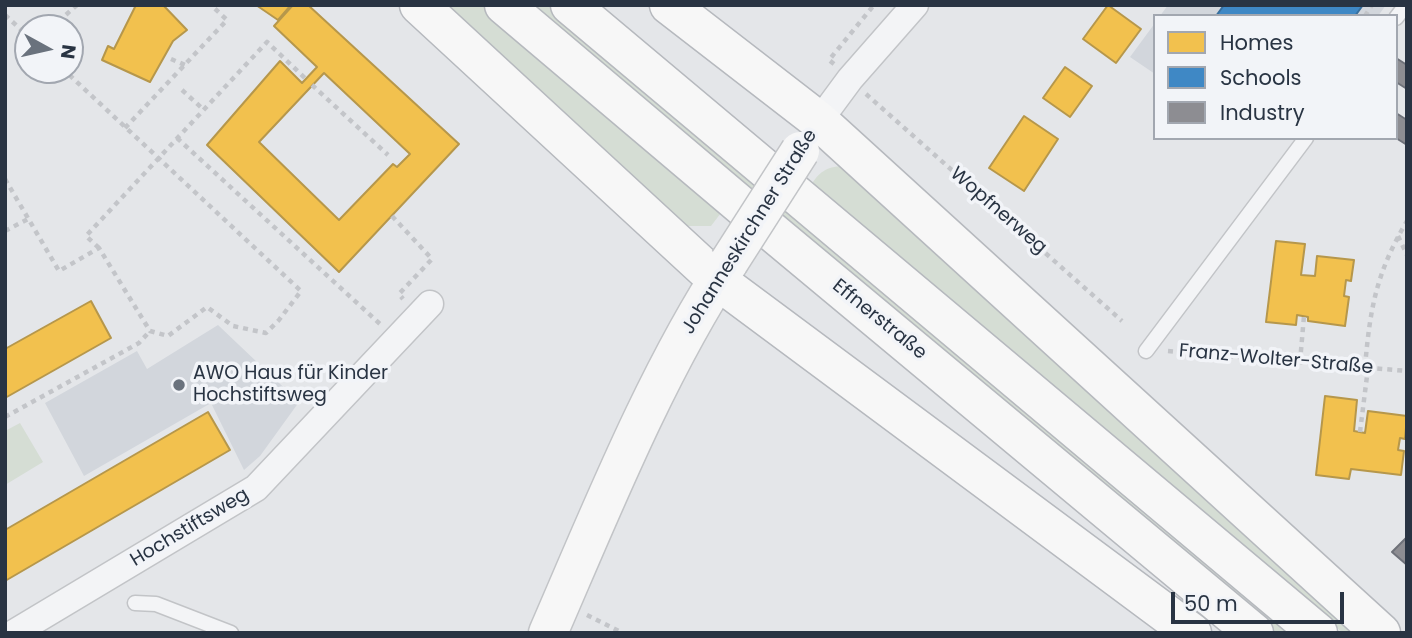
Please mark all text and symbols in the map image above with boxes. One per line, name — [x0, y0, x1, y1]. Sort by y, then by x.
north arrow — [14, 14, 84, 84]
legend — [1153, 14, 1398, 140]
text: Homes — [1220, 28, 1294, 57]
text: N — [54, 43, 83, 61]
text: Schools — [1220, 63, 1302, 92]
text: Industry — [1220, 98, 1305, 127]
street label: Johanneskirchner Straße — [677, 125, 823, 339]
street label: Wopfnerweg — [945, 163, 1051, 259]
street label: Effnerstraße — [827, 275, 931, 365]
street label: Franz-Wolter-Straße — [1178, 340, 1374, 380]
place label: AWO Haus für Kinder Hochstiftsweg — [193, 363, 388, 407]
marker: AWO Haus für Kinder Hochstiftsweg — [171, 377, 187, 393]
street label: Hochstiftsweg — [127, 484, 253, 572]
scale bar — [1174, 578, 1347, 622]
text: 50 m — [1184, 589, 1238, 618]

